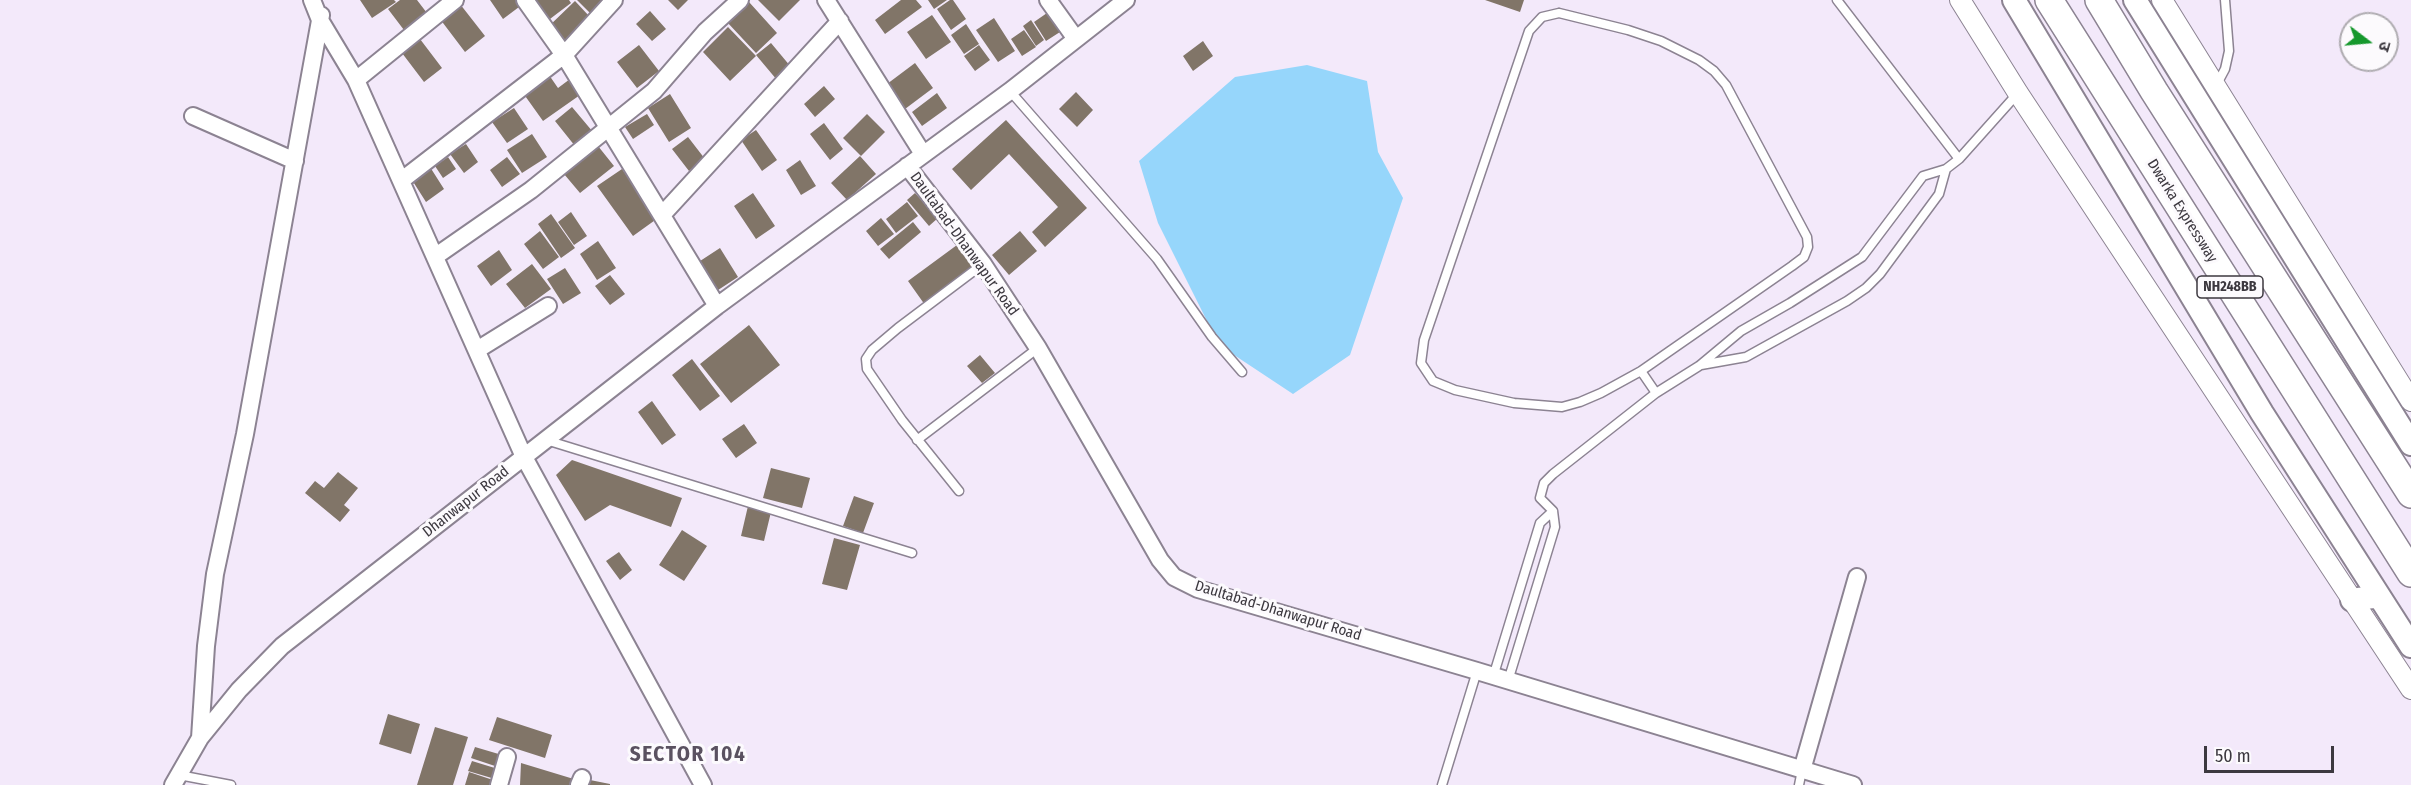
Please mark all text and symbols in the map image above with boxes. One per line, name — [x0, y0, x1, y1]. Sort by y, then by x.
north arrow — [2339, 12, 2399, 72]
text: उ — [2374, 39, 2395, 54]
street label: Dwarka Expressway — [2143, 156, 2221, 266]
street label: Daultabad-Dhanwapur Road — [906, 169, 1022, 319]
road number: NH248BB — [2197, 276, 2263, 298]
street label: Dhanwapur Road — [419, 463, 513, 541]
street label: Daultabad-Dhanwapur Road — [1193, 577, 1363, 645]
scale bar — [2207, 734, 2338, 772]
district label: SECTOR 104 — [630, 742, 746, 768]
text: 50 m — [2215, 745, 2251, 767]

